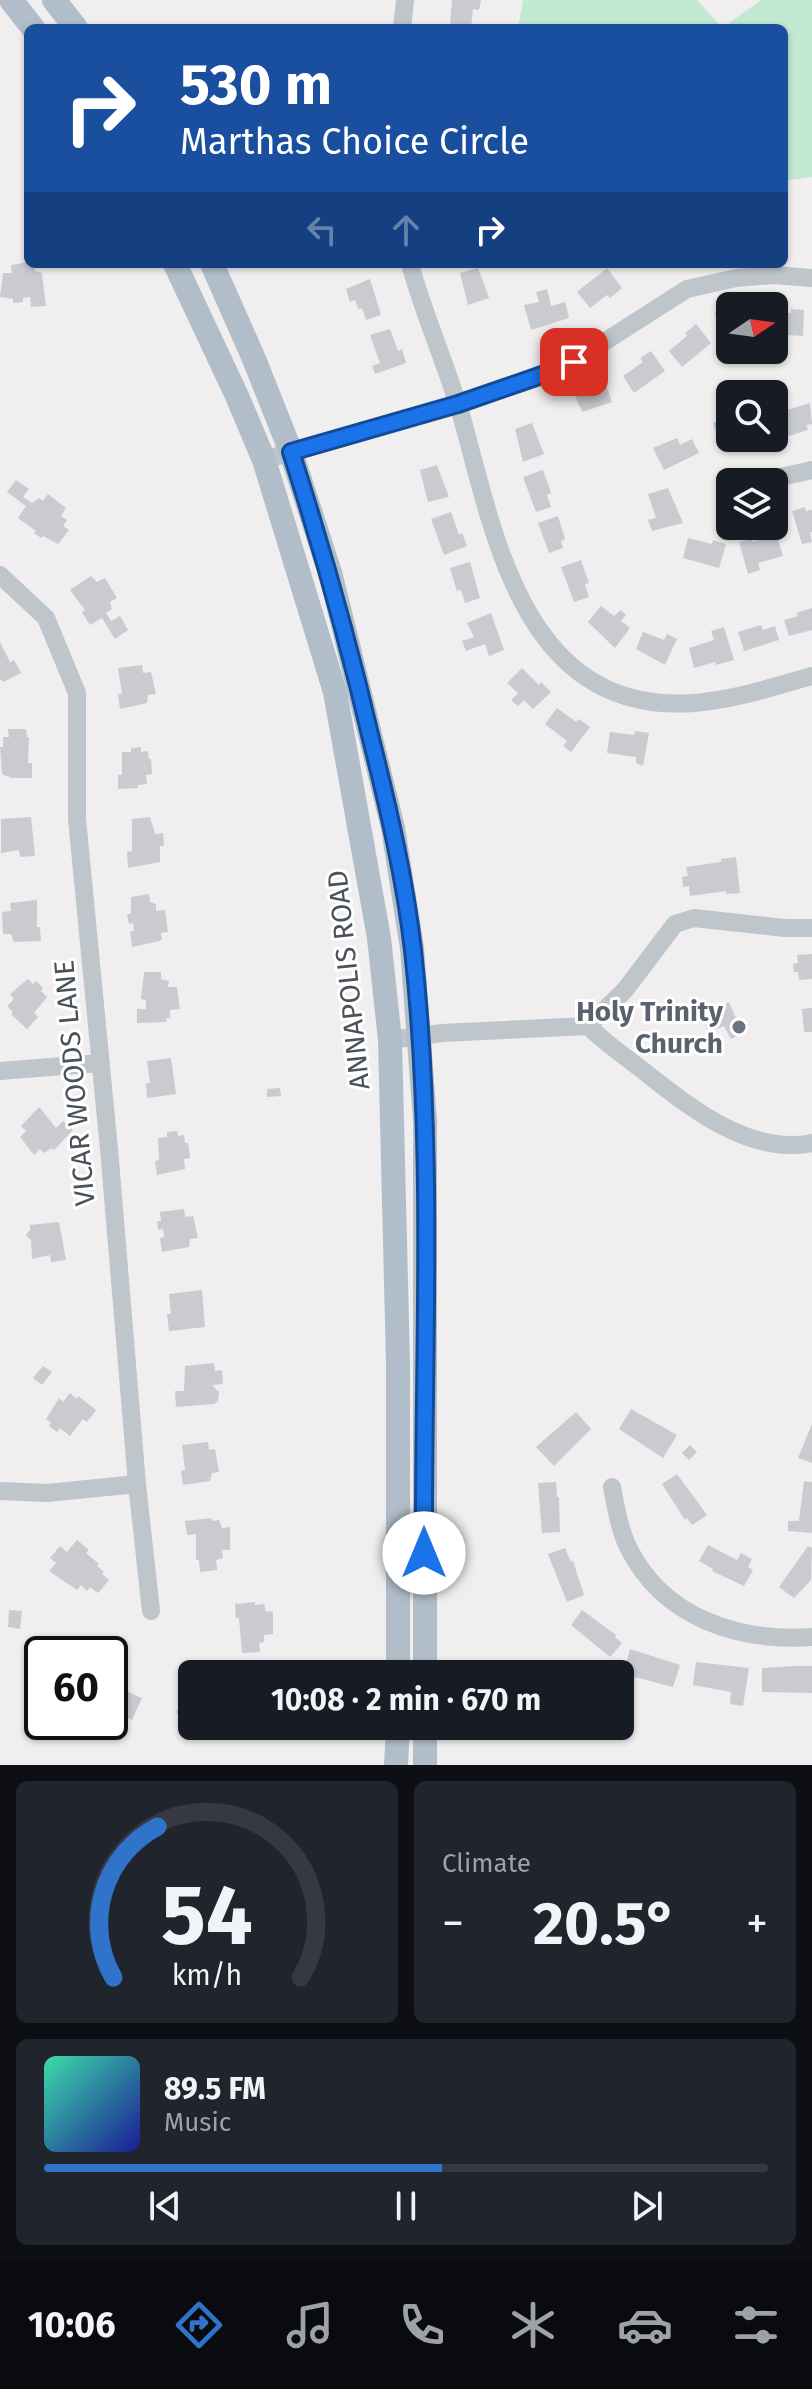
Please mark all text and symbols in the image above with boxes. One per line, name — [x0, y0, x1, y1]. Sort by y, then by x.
text: 530 m — [180, 52, 332, 119]
icon: right — [48, 56, 152, 160]
text: Marthas Choice Circle — [180, 120, 529, 164]
icon: left — [300, 208, 344, 252]
icon: ahead — [384, 208, 428, 252]
icon: right — [468, 208, 512, 252]
north arrow — [716, 292, 788, 364]
map controls — [716, 292, 788, 540]
pin — [540, 328, 608, 396]
icon: arrive — [552, 340, 596, 384]
button: search — [716, 380, 788, 452]
button: layers — [716, 468, 788, 540]
street label: ANNAPOLIS ROAD — [321, 868, 376, 1091]
street label: VICAR WOODS LANE — [47, 959, 102, 1207]
place label: Holy Trinity Church — [576, 995, 723, 1060]
marker: Holy Trinity Church — [730, 1018, 748, 1036]
position arrow — [382, 1511, 466, 1595]
speed limit sign: 60 — [24, 1636, 128, 1740]
text: 10:08 · 2 min · 670 m — [271, 1682, 541, 1718]
text: Climate — [442, 1848, 531, 1879]
text: 54 — [161, 1866, 253, 1966]
text: 20.5° — [533, 1888, 677, 1960]
text: − — [442, 1897, 464, 1950]
text: + — [746, 1897, 768, 1950]
text: km/h — [172, 1958, 242, 1993]
text: 89.5 FM — [164, 2071, 266, 2107]
text: Music — [164, 2107, 231, 2138]
icon: previous — [143, 2184, 187, 2228]
icon: pause — [384, 2184, 428, 2228]
icon: next — [625, 2184, 669, 2228]
icon: directions — [171, 2297, 227, 2353]
icon: music — [282, 2297, 338, 2353]
icon: phone — [394, 2297, 450, 2353]
icon: climate — [505, 2297, 561, 2353]
icon: car — [617, 2297, 673, 2353]
icon: filters — [728, 2297, 784, 2353]
text: 10:06 — [28, 2303, 116, 2347]

